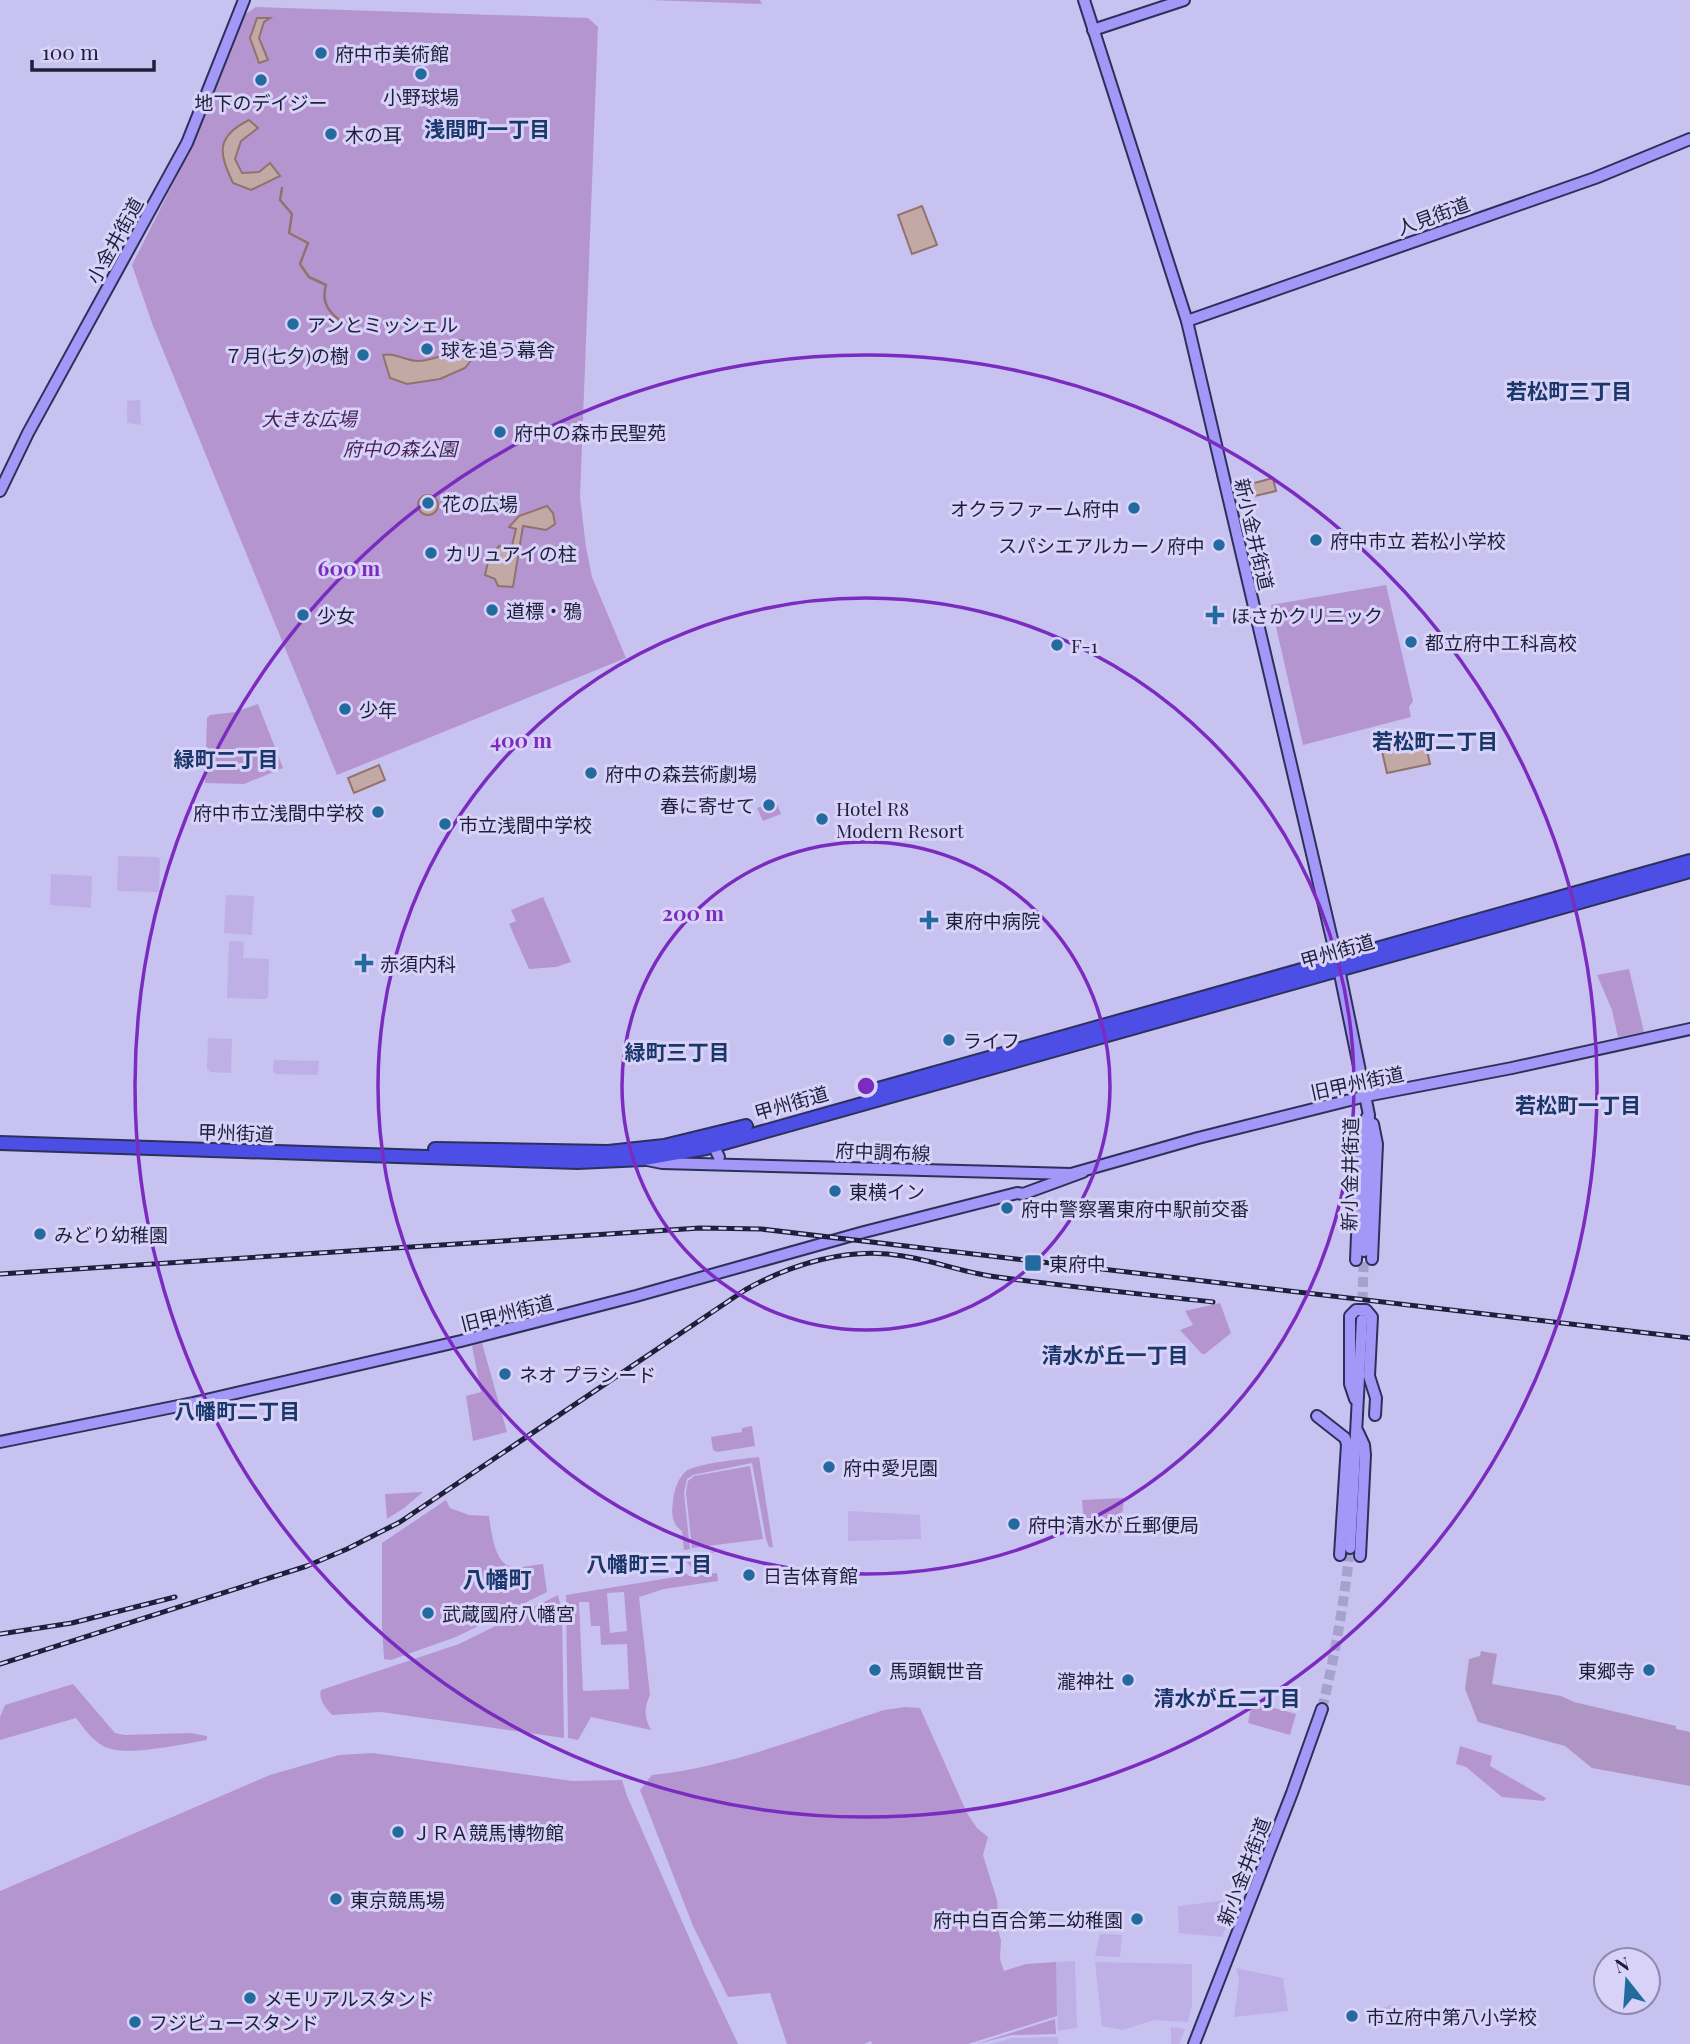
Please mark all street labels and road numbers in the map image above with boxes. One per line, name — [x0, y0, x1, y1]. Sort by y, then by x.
street label: 人見街道 — [1393, 190, 1473, 240]
street label: 小金井街道 — [80, 192, 148, 288]
street label: 新小金井街道 — [1230, 476, 1280, 592]
street label: 甲州街道 — [1297, 927, 1377, 973]
street label: 旧甲州街道 — [1308, 1059, 1406, 1105]
street label: 甲州街道 — [751, 1079, 831, 1125]
street label: 新小金井街道 — [1335, 1117, 1363, 1231]
street label: 甲州街道 — [198, 1118, 274, 1146]
street label: 府中調布線 — [835, 1136, 931, 1166]
street label: 旧甲州街道 — [458, 1288, 556, 1336]
street label: 新小金井街道 — [1210, 1813, 1276, 1929]

